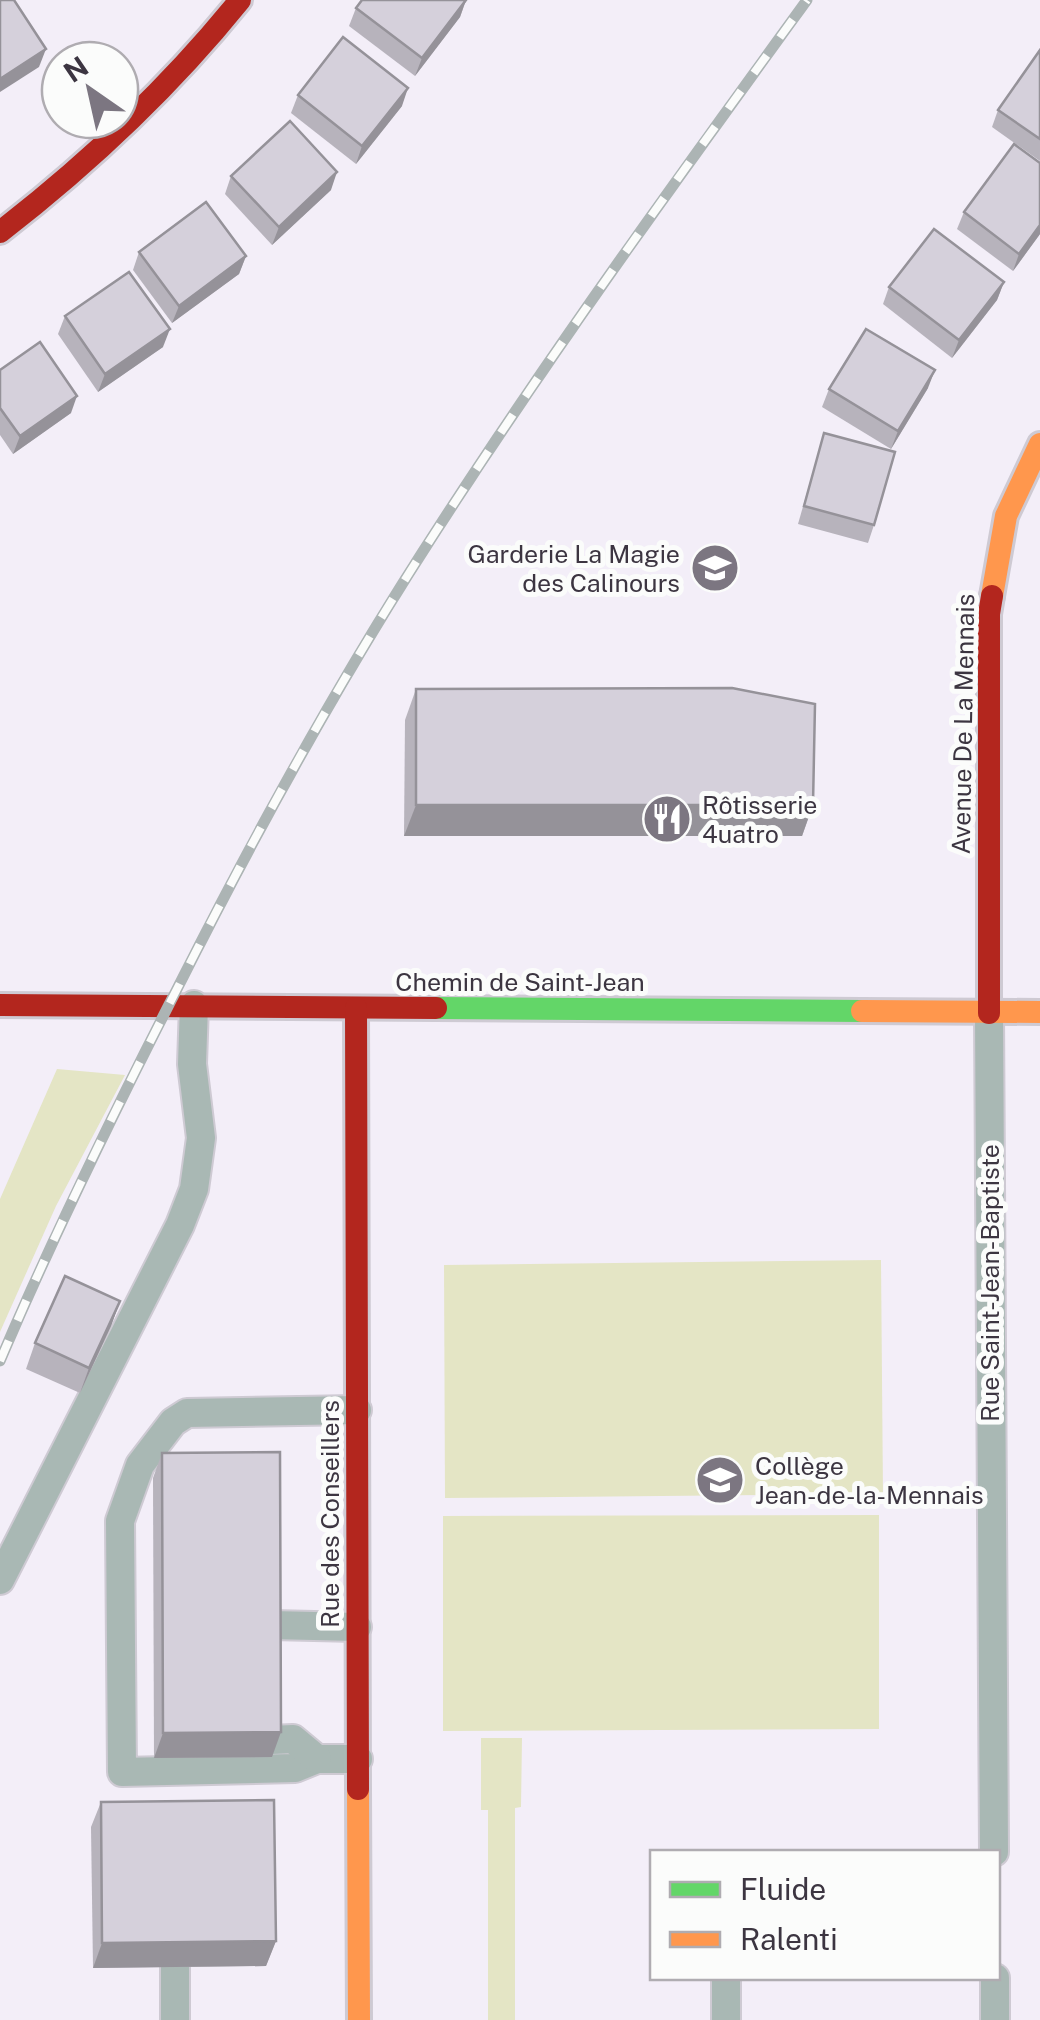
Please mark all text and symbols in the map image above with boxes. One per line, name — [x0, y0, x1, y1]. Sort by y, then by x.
north arrow — [40, 40, 140, 140]
text: N — [57, 49, 94, 89]
place label: Garderie La Magie des Calinours — [467, 539, 680, 598]
school or university icon: Garderie La Magie des Calinours — [689, 542, 741, 594]
street label: Avenue De La Mennais — [946, 593, 980, 855]
place label: Rôtisserie 4uatro — [702, 790, 818, 849]
restaurant icon: Rôtisserie 4uatro — [641, 793, 693, 845]
street label: Chemin de Saint-Jean — [395, 967, 645, 997]
street label: Rue Saint-Jean-Baptiste — [975, 1144, 1005, 1422]
street label: Rue des Conseillers — [315, 1400, 345, 1628]
place label: Collège Jean-de-la-Mennais — [755, 1451, 984, 1510]
school or university icon: Collège Jean-de-la-Mennais — [694, 1454, 746, 1506]
legend — [650, 1850, 1000, 1980]
text: Fluide — [740, 1871, 826, 1907]
text: Ralenti — [740, 1921, 838, 1957]

